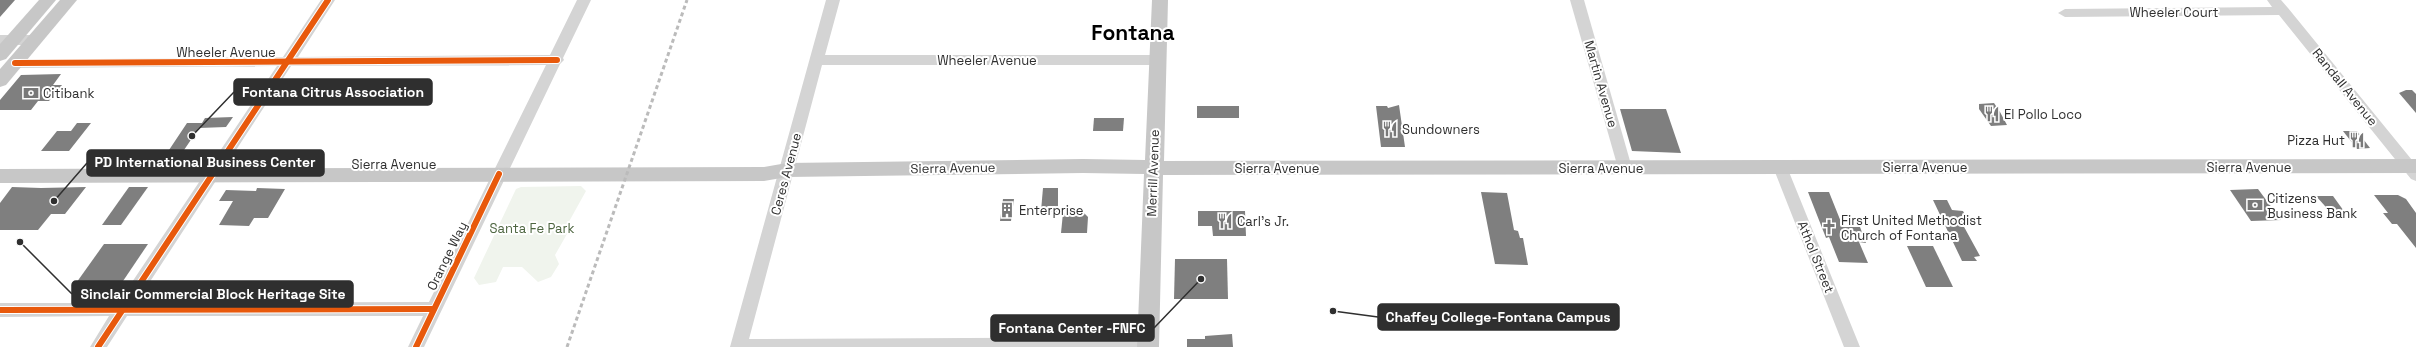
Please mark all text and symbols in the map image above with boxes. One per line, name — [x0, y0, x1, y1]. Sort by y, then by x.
street label: Wheeler Court — [2129, 4, 2219, 21]
district label: Fontana — [1091, 19, 1175, 46]
street label: Martin Avenue — [1580, 38, 1622, 130]
street label: Wheeler Avenue — [176, 44, 276, 61]
street label: Randall Avenue — [2309, 45, 2381, 129]
street label: Wheeler Avenue — [937, 52, 1037, 69]
callout: Fontana Citrus Association — [234, 79, 432, 105]
text: Fontana Citrus Association — [242, 83, 424, 101]
bank icon: Citibank — [22, 84, 40, 102]
place label: Citibank — [43, 85, 95, 102]
restaurant icon: El Pollo Loco — [1983, 105, 2001, 123]
place label: El Pollo Loco — [2004, 106, 2082, 123]
restaurant icon: Sundowners — [1381, 120, 1399, 138]
place label: Sundowners — [1402, 121, 1480, 138]
street label: Merrill Avenue — [1143, 129, 1163, 217]
street label: Ceres Avenue — [767, 131, 805, 217]
restaurant icon: Pizza Hut — [2348, 131, 2366, 149]
place label: Pizza Hut — [2287, 132, 2345, 149]
callout: PD International Business Center — [87, 150, 324, 176]
text: PD International Business Center — [94, 153, 316, 171]
street label: Sierra Avenue — [352, 156, 437, 173]
street label: Sierra Avenue — [910, 159, 996, 177]
street label: Sierra Avenue — [1883, 159, 1968, 176]
street label: Sierra Avenue — [2207, 159, 2292, 176]
street label: Sierra Avenue — [1235, 160, 1320, 177]
street label: Sierra Avenue — [1559, 160, 1644, 177]
place label: Citizens Business Bank — [2267, 190, 2357, 222]
bank icon: Citizens Business Bank — [2246, 196, 2264, 214]
building icon: Enterprise — [998, 201, 1016, 219]
place label: Enterprise — [1019, 202, 1083, 219]
restaurant icon: Carl's Jr. — [1216, 212, 1234, 230]
place label: First United Methodist Church of Fontana — [1841, 212, 1982, 244]
place label: Carl's Jr. — [1237, 213, 1289, 230]
street label: Athol Street — [1794, 218, 1838, 296]
church icon: First United Methodist Church of Fontana — [1820, 218, 1838, 236]
street label: Orange Way — [423, 219, 471, 293]
park label: Santa Fe Park — [489, 220, 575, 237]
callout: Sinclair Commercial Block Heritage Site — [72, 281, 353, 307]
text: Sinclair Commercial Block Heritage Site — [81, 285, 345, 303]
callout: Chaffey College-Fontana Campus — [1378, 304, 1619, 330]
text: Chaffey College-Fontana Campus — [1385, 308, 1611, 326]
callout: Fontana Center -FNFC — [991, 315, 1154, 341]
text: Fontana Center -FNFC — [999, 319, 1145, 337]

